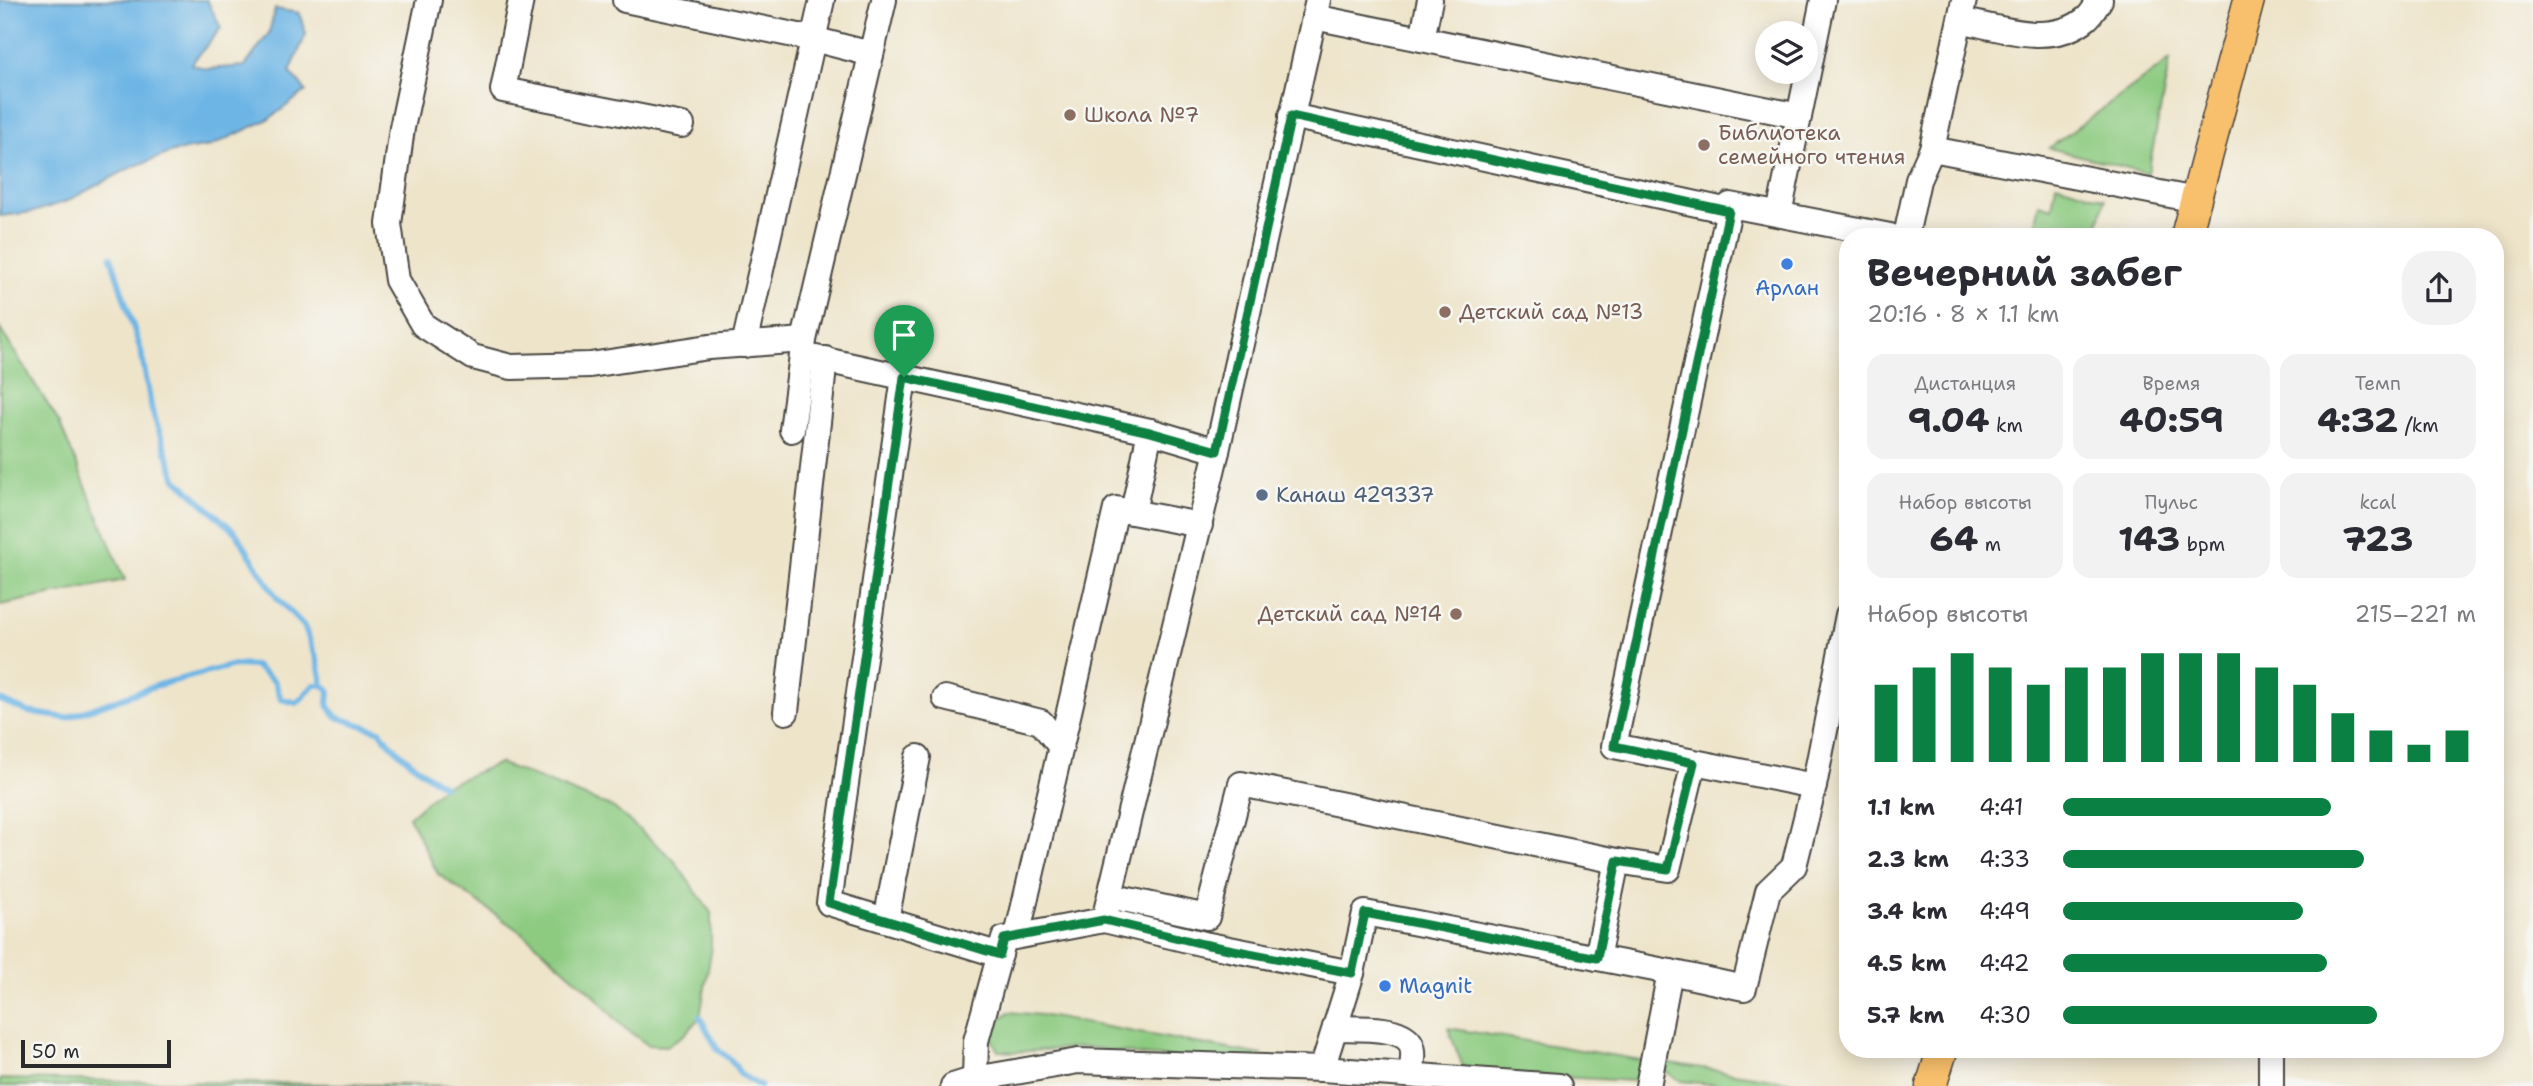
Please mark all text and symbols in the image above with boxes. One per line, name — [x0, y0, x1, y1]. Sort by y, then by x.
map controls — [1755, 21, 1818, 84]
button: layers — [1755, 21, 1818, 84]
place label: Школа №7 — [1084, 101, 1199, 129]
marker: Школа №7 — [1062, 107, 1078, 123]
place label: Библиотека семейного чтения — [1718, 119, 1905, 171]
marker: Библиотека семейного чтения — [1696, 137, 1712, 153]
text: Вечерний забег — [1867, 247, 2182, 298]
button: share — [2402, 251, 2476, 325]
marker: Арлан — [1779, 256, 1795, 272]
place label: Арлан — [1755, 274, 1819, 302]
place label: Детский сад №13 — [1459, 298, 1643, 326]
text: 20:16 · 8 × 1.1 km — [1867, 299, 2059, 329]
marker: Детский сад №13 — [1437, 304, 1453, 320]
pin — [874, 305, 934, 377]
icon: arrive — [885, 316, 923, 354]
text: Дистанция — [1914, 371, 2016, 396]
text: Время — [2143, 371, 2200, 396]
text: Темп — [2355, 371, 2401, 396]
text: 9.04 — [1907, 396, 1989, 443]
text: 40:59 — [2119, 396, 2224, 443]
text: 4:32 — [2317, 396, 2398, 443]
text: km — [1989, 413, 2023, 438]
text: /km — [2398, 413, 2439, 438]
place label: Канаш 429337 — [1276, 481, 1435, 509]
marker: Канаш 429337 — [1254, 487, 1270, 503]
text: Набор высоты — [1899, 490, 2032, 515]
text: Пульс — [2145, 490, 2198, 515]
text: kcal — [2359, 490, 2396, 515]
text: 64 — [1929, 515, 1978, 562]
text: 143 — [2118, 515, 2180, 562]
text: 723 — [2342, 515, 2413, 562]
text: m — [1978, 532, 2001, 557]
text: bpm — [2180, 532, 2225, 557]
text: Набор высоты — [1867, 599, 2028, 629]
text: 215–221 m — [2354, 599, 2476, 629]
place label: Детский сад №14 — [1258, 600, 1442, 628]
marker: Детский сад №14 — [1448, 606, 1464, 622]
text: 1.1 km — [1867, 792, 1935, 822]
text: 4:41 — [1979, 792, 2024, 822]
text: 2.3 km — [1867, 844, 1949, 874]
text: 4:33 — [1979, 844, 2030, 874]
text: 3.4 km — [1867, 896, 1947, 926]
text: 4:49 — [1979, 896, 2030, 926]
text: 4.5 km — [1867, 948, 1947, 978]
text: 4:42 — [1979, 948, 2030, 978]
place label: Magnit — [1399, 972, 1472, 1000]
marker: Magnit — [1377, 978, 1393, 994]
text: 5.7 km — [1867, 1000, 1944, 1030]
text: 4:30 — [1979, 1000, 2031, 1030]
scale bar — [21, 1037, 172, 1069]
text: 50 m — [32, 1039, 80, 1064]

